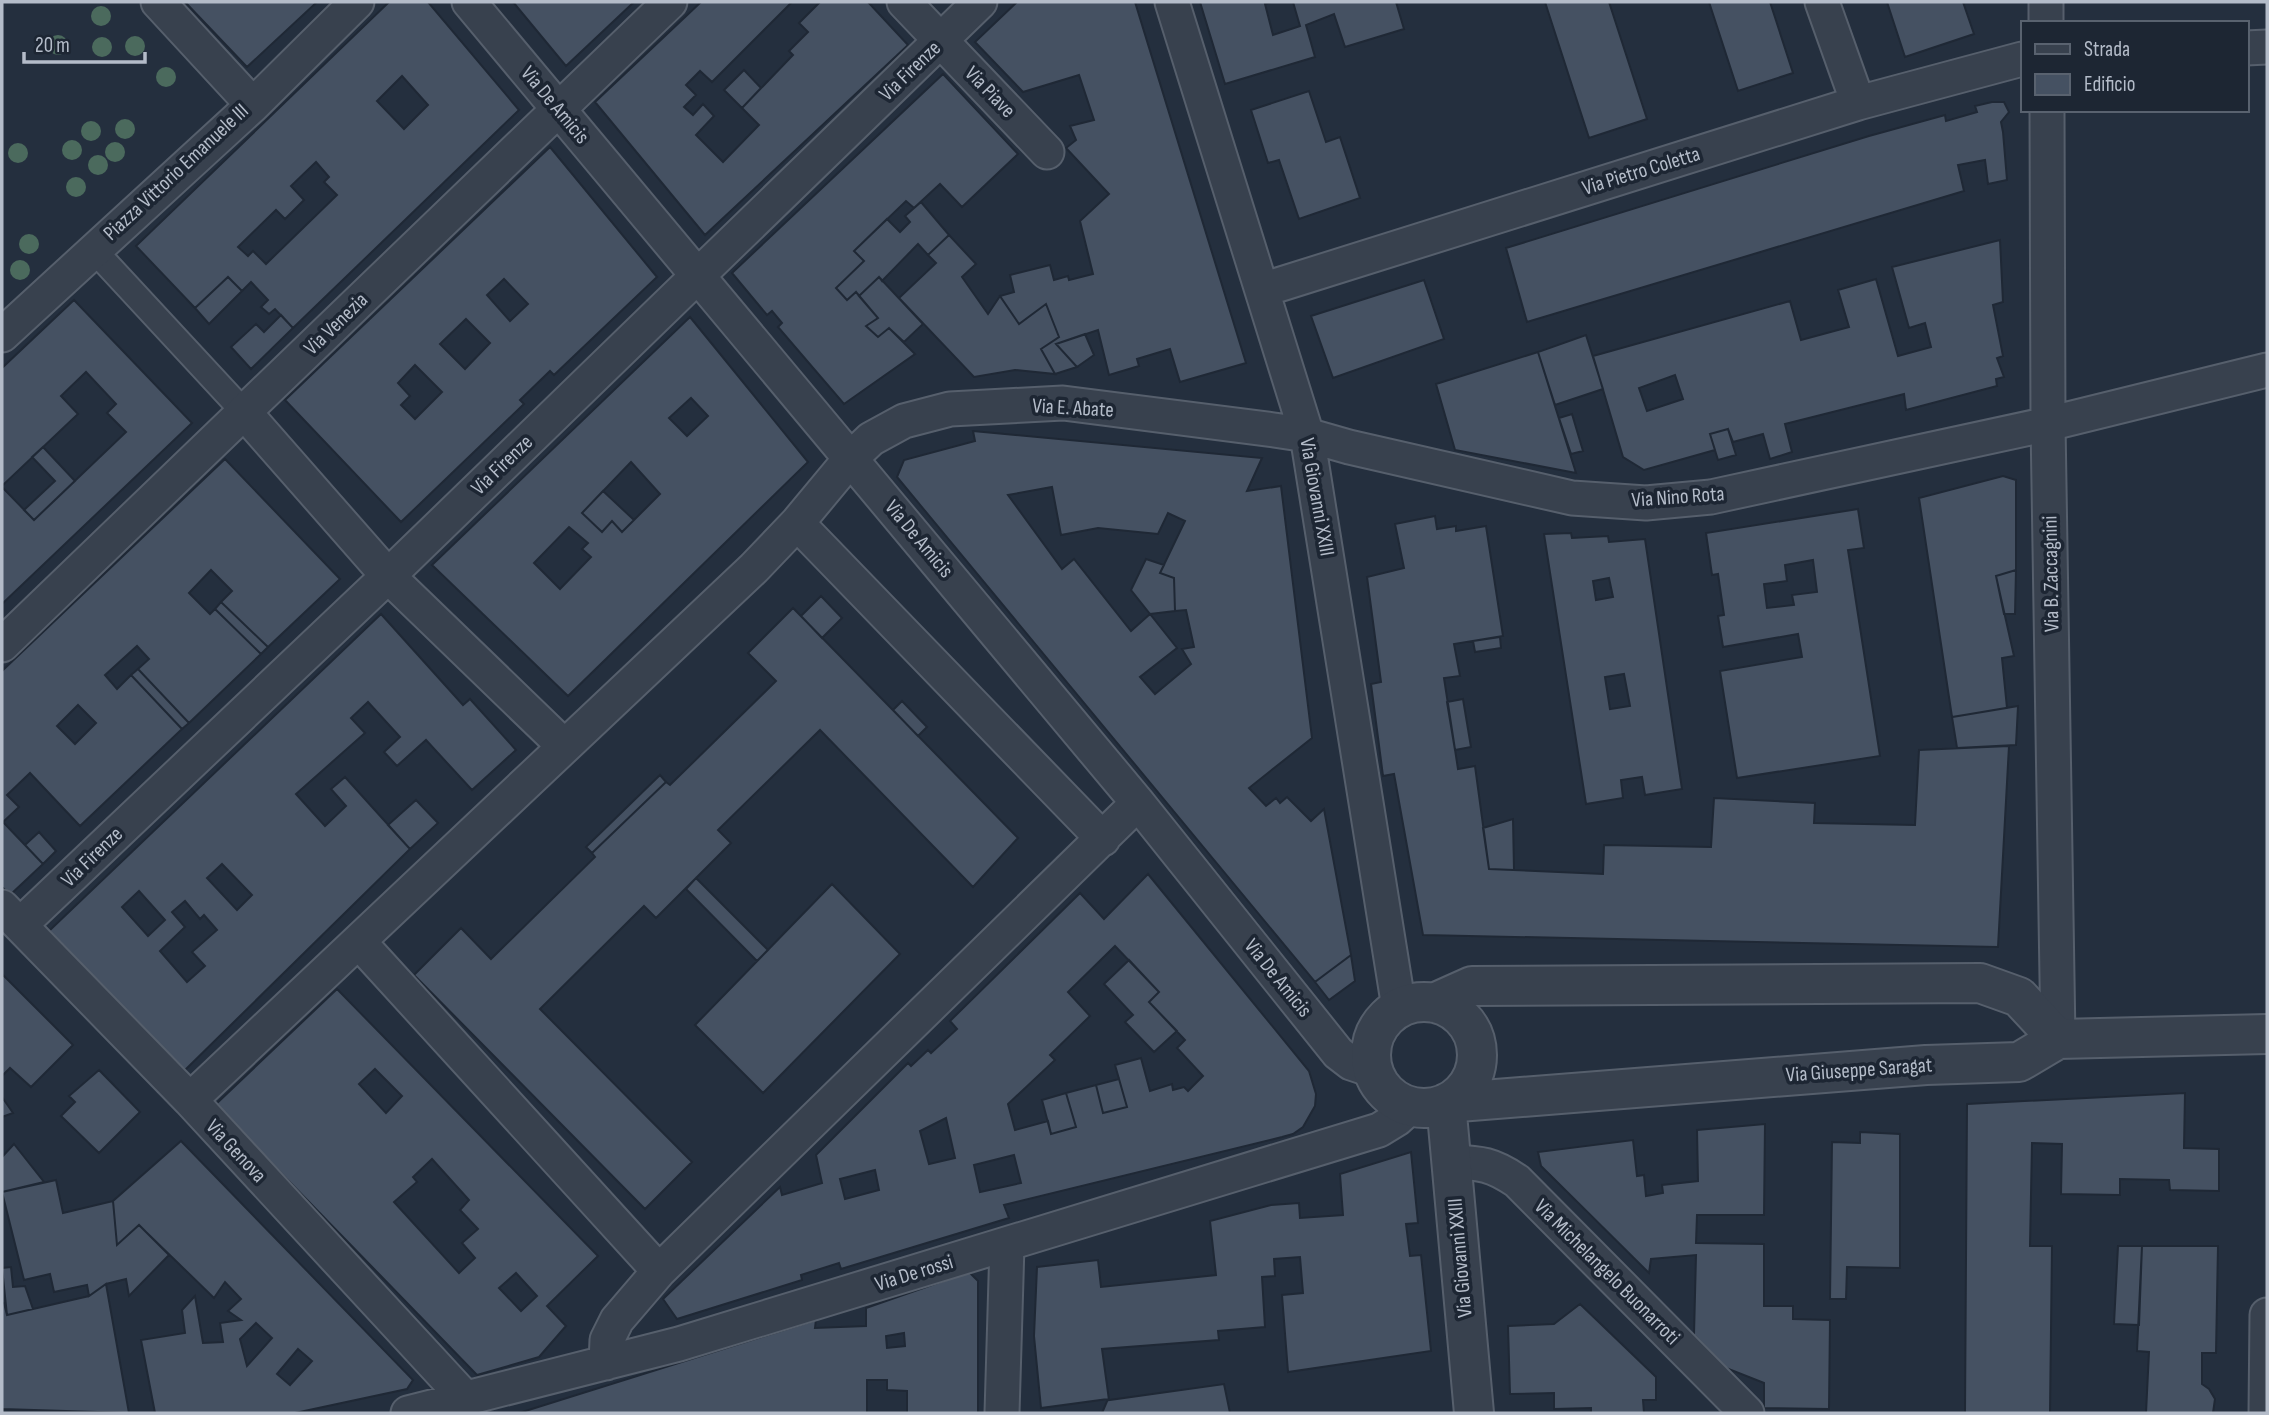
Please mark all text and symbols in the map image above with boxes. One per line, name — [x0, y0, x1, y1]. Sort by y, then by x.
scale bar — [24, 21, 145, 65]
legend — [2021, 21, 2248, 112]
text: 20 m — [35, 33, 70, 58]
street label: Via Firenze — [874, 36, 946, 106]
text: Strada — [2084, 37, 2130, 62]
street label: Via De Amicis — [515, 61, 595, 149]
street label: Via Piave — [960, 61, 1020, 123]
text: Edificio — [2084, 72, 2135, 97]
street label: Piazza Vittorio Emanuele III — [98, 98, 254, 246]
street label: Via Pietro Coletta — [1579, 141, 1703, 201]
street label: Via Venezia — [299, 288, 373, 360]
street label: Via E. Abate — [1032, 393, 1114, 423]
street label: Via Firenze — [466, 430, 538, 500]
street label: Via Giovanni XXIII — [1294, 436, 1340, 558]
street label: Via Nino Rota — [1631, 481, 1725, 513]
street label: Via De Amicis — [879, 495, 959, 583]
street label: Via B. Zaccagnini — [2037, 516, 2065, 632]
street label: Via Firenze — [56, 822, 128, 892]
street label: Via De Amicis — [1239, 934, 1317, 1022]
street label: Via Giuseppe Saragat — [1785, 1052, 1933, 1088]
street label: Via Genova — [201, 1114, 271, 1188]
street label: Via Michelangelo Buonarroti — [1529, 1194, 1685, 1350]
street label: Via Giovanni XXIII — [1442, 1197, 1478, 1319]
street label: Via De rossi — [872, 1249, 956, 1297]

